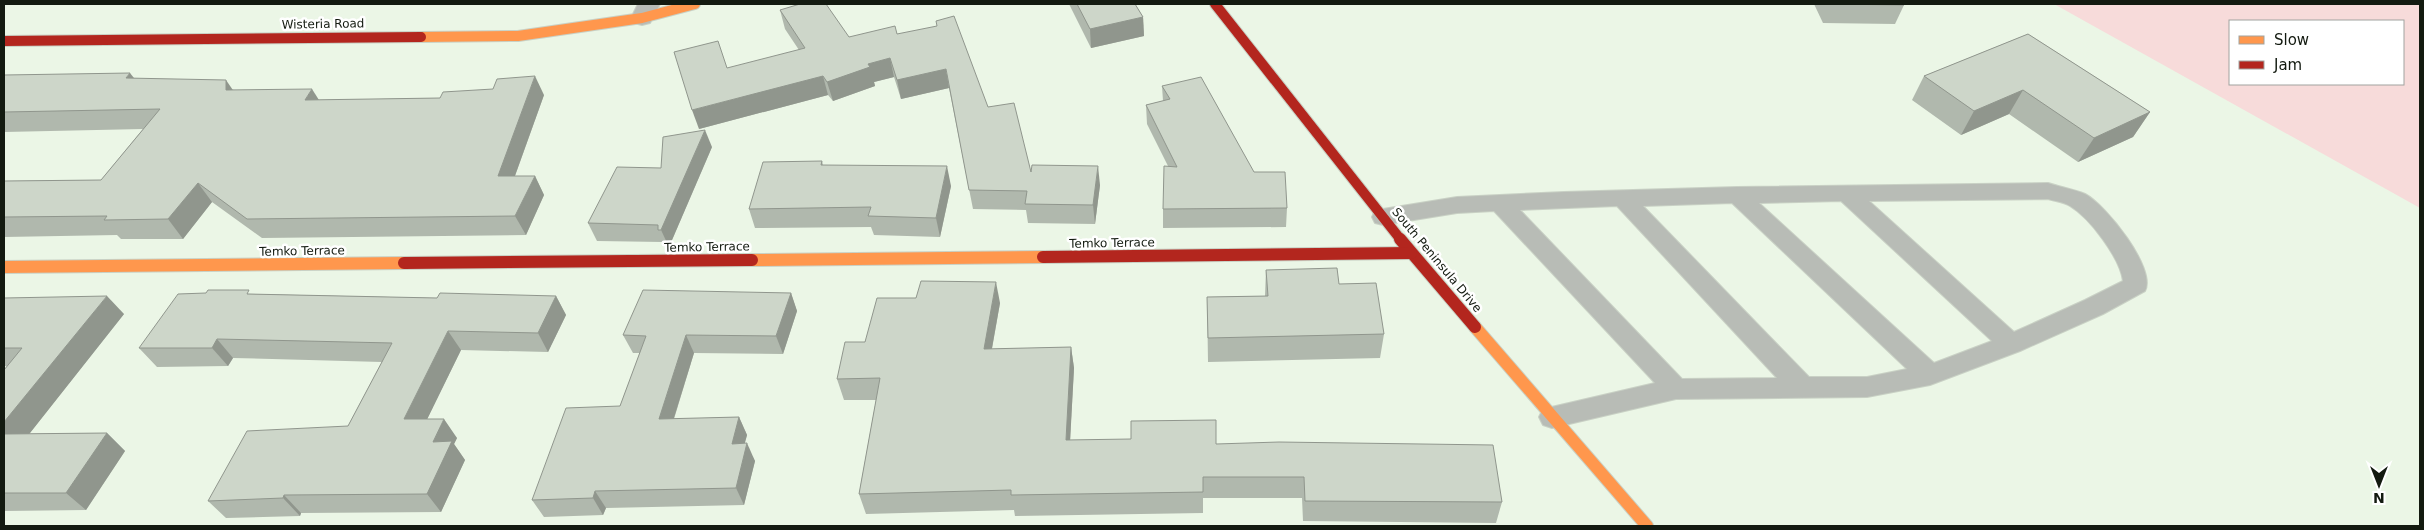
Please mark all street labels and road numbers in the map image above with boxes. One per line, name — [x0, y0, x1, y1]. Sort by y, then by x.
street label: Wisteria Road — [281, 16, 365, 32]
street label: South Peninsula Drive — [1389, 205, 1485, 315]
street label: Temko Terrace — [1068, 235, 1155, 251]
street label: Temko Terrace — [663, 239, 750, 255]
street label: Temko Terrace — [258, 243, 345, 259]

